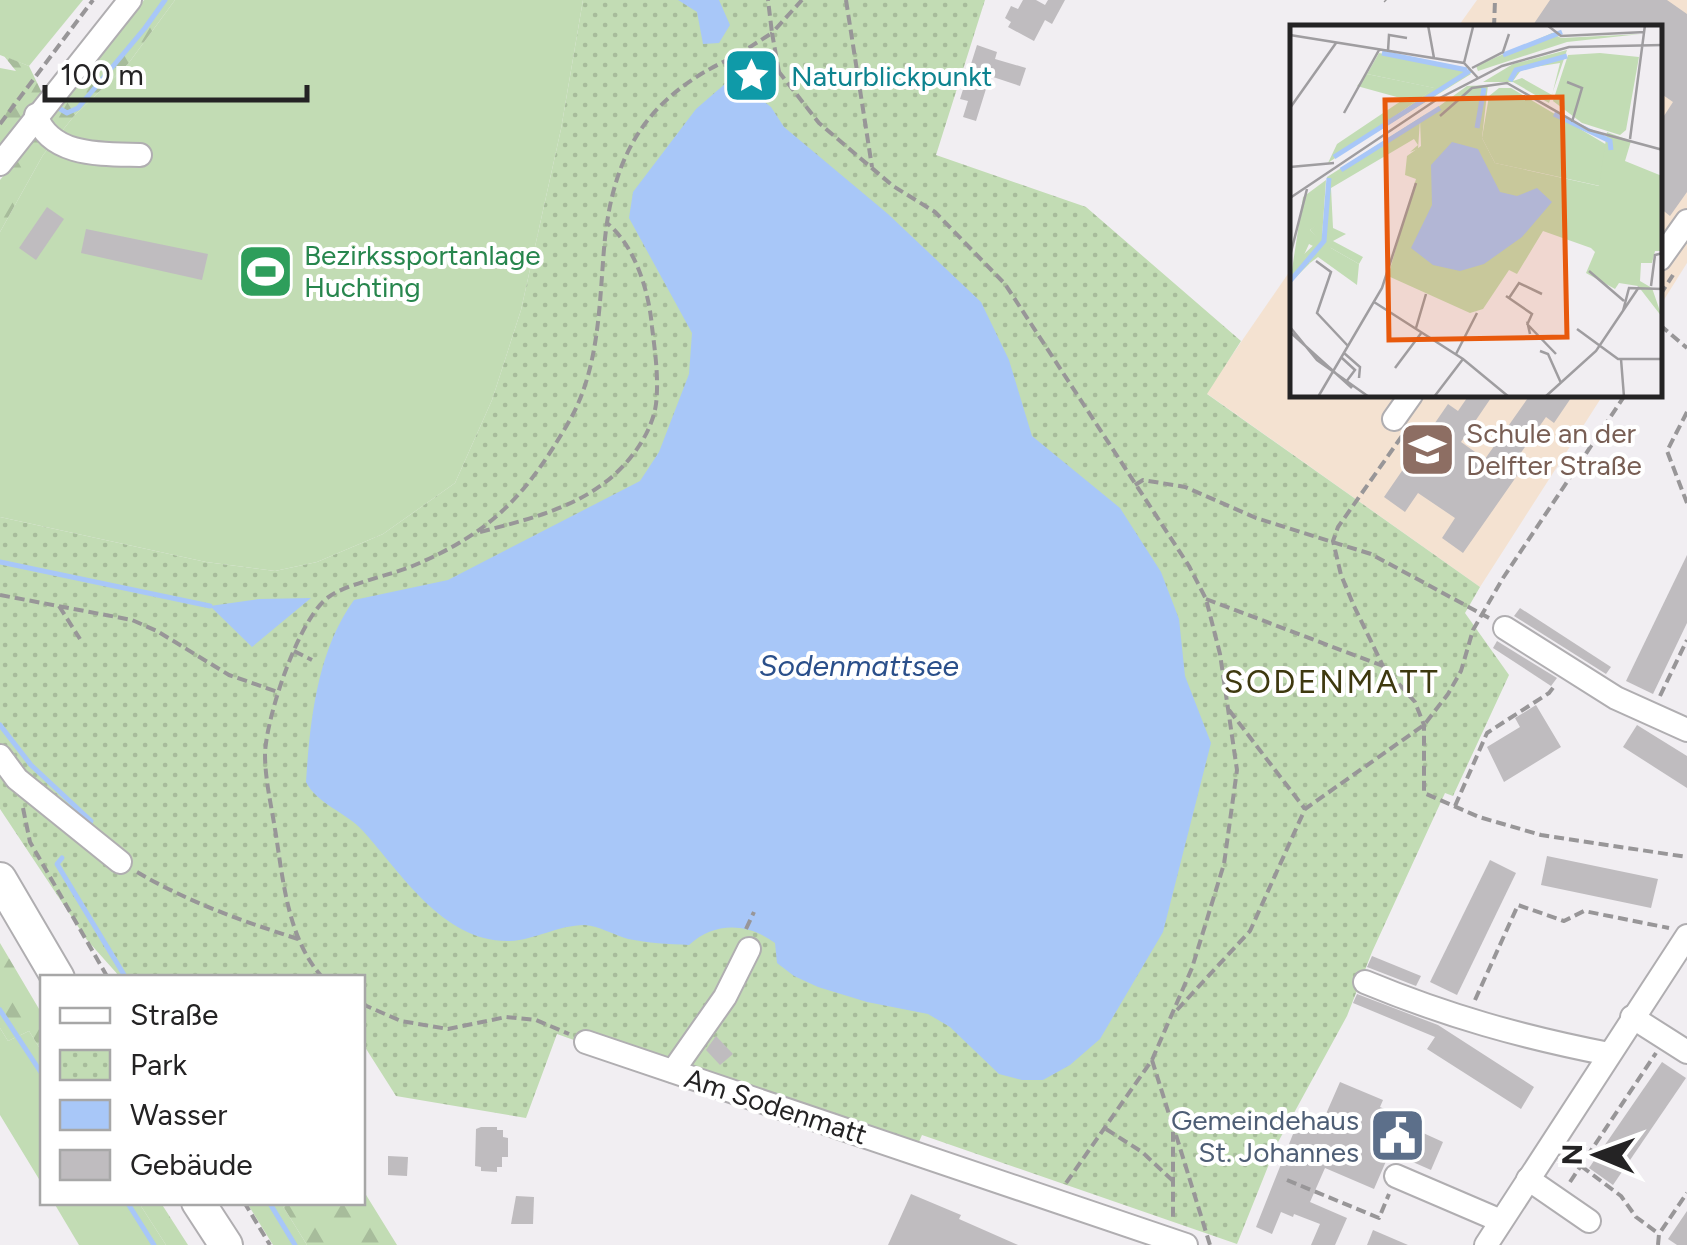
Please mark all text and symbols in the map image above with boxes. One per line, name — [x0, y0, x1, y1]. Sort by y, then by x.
inset map — [1290, 25, 1662, 398]
scale bar — [45, 40, 308, 102]
place icon: Naturblickpunkt — [722, 46, 782, 106]
text: 100 m — [60, 56, 144, 93]
place label: Naturblickpunkt — [791, 59, 992, 93]
place label: Bezirkssportanlage Huchting — [304, 238, 541, 304]
sports icon: Bezirkssportanlage Huchting — [235, 241, 295, 301]
place label: Schule an der Delfter Straße — [1466, 416, 1642, 482]
school or university icon: Schule an der Delfter Straße — [1397, 419, 1457, 479]
water label: Sodenmattsee — [759, 647, 959, 684]
district label: SODENMATT — [1224, 663, 1440, 701]
legend — [40, 975, 365, 1205]
text: Straße — [130, 996, 219, 1033]
text: Park — [130, 1046, 188, 1083]
street label: Am Sodenmatt — [681, 1061, 871, 1151]
text: Wasser — [130, 1096, 227, 1133]
place label: Gemeindehaus St. Johannes — [1171, 1103, 1359, 1169]
north arrow — [1547, 1105, 1647, 1205]
public building icon: Gemeindehaus St. Johannes — [1368, 1106, 1428, 1166]
text: N — [1555, 1143, 1589, 1166]
text: Gebäude — [130, 1146, 253, 1183]

